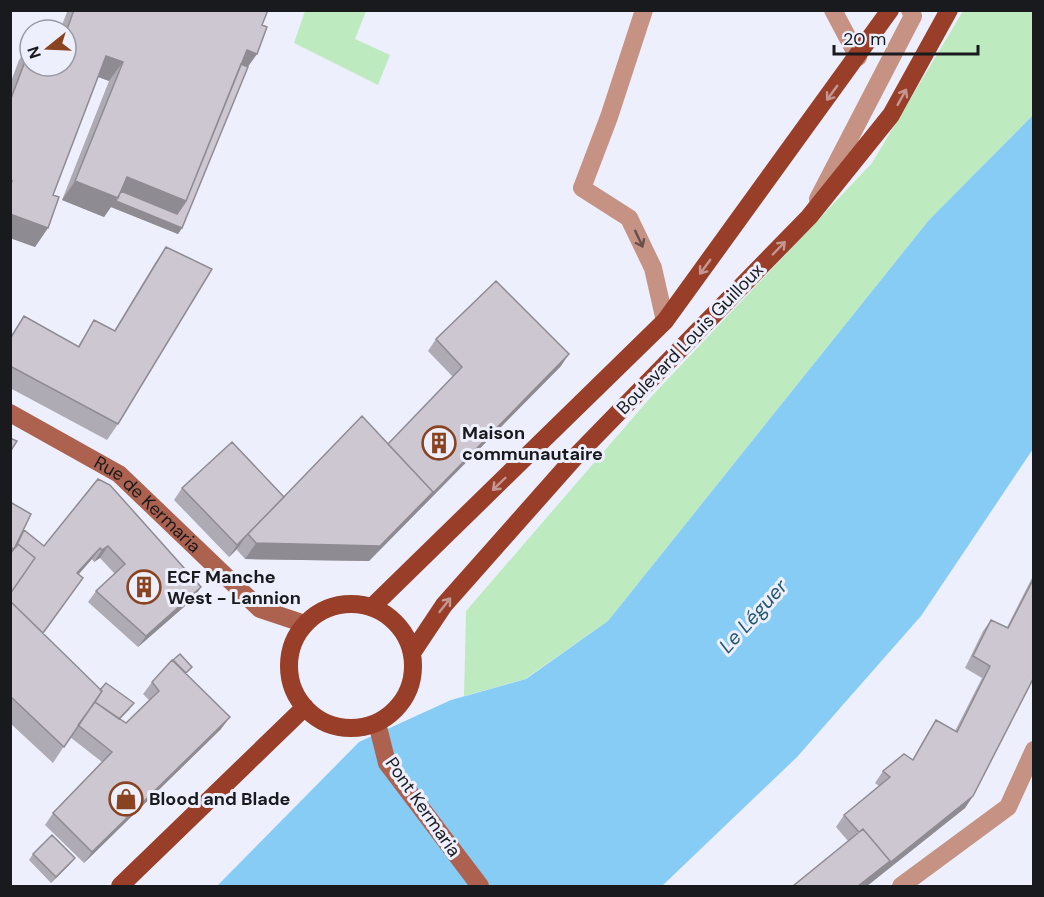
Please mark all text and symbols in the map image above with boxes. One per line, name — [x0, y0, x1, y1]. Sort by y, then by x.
north arrow — [18, 18, 78, 78]
scale bar — [834, 18, 978, 56]
text: 20 m — [843, 27, 886, 51]
text: N — [22, 44, 46, 61]
one-way arrow — [826, 84, 838, 100]
one-way arrow — [896, 88, 908, 105]
one-way arrow — [634, 230, 646, 248]
one-way arrow — [772, 240, 786, 255]
street label: Boulevard Louis Guilloux — [611, 258, 769, 420]
one-way arrow — [698, 259, 711, 275]
place label: Maison communautaire — [462, 421, 603, 466]
building icon: Maison communautaire — [421, 425, 457, 461]
street label: Rue de Kermaria — [90, 450, 206, 558]
one-way arrow — [491, 477, 506, 492]
place label: ECF Manche West - Lannion — [167, 565, 301, 610]
building icon: ECF Manche West - Lannion — [126, 569, 162, 605]
water label: Le Léguer — [713, 573, 793, 658]
one-way arrow — [439, 597, 451, 613]
street label: Pont Kermaria — [380, 753, 466, 861]
shop icon: Blood and Blade — [108, 781, 144, 817]
place label: Blood and Blade — [149, 787, 291, 811]

